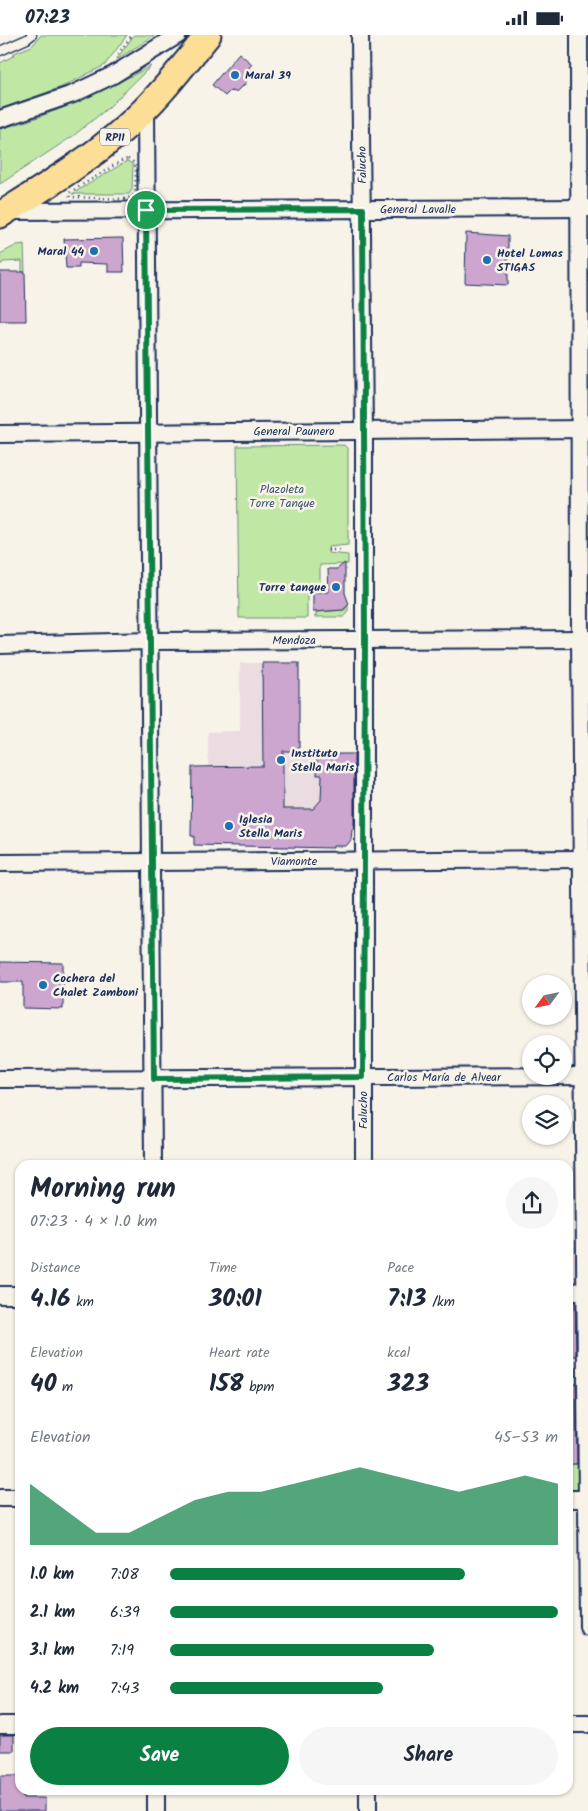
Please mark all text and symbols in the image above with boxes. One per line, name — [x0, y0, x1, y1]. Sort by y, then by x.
text: 07:23 — [25, 3, 70, 33]
place label: Maral 39 — [245, 66, 291, 85]
marker: Maral 39 — [229, 69, 241, 81]
road number: RP11 — [100, 129, 130, 145]
street label: Falucho — [353, 146, 372, 184]
pin — [125, 189, 167, 231]
icon: arrive — [132, 196, 160, 224]
street label: General Lavalle — [380, 200, 457, 219]
place label: Maral 44 — [37, 242, 84, 261]
place label: Hotel Lomas STIGAS — [497, 244, 563, 277]
marker: Maral 44 — [88, 245, 100, 257]
marker: Hotel Lomas STIGAS — [481, 254, 493, 266]
street label: General Paunero — [253, 422, 335, 441]
park label: Plazoleta Torre Tanque — [249, 480, 315, 513]
place label: Torre tanque — [259, 578, 326, 597]
marker: Torre tanque — [330, 581, 342, 593]
street label: Mendoza — [272, 631, 316, 650]
place label: Instituto Stella Maris — [291, 744, 355, 777]
marker: Instituto Stella Maris — [275, 754, 287, 766]
place label: Iglesia Stella Maris — [239, 810, 303, 843]
marker: Iglesia Stella Maris — [223, 820, 235, 832]
street label: Viamonte — [271, 852, 318, 871]
place label: Cochera del Chalet Zamboni — [53, 969, 139, 1002]
north arrow — [522, 975, 572, 1025]
map controls — [522, 975, 572, 1145]
marker: Cochera del Chalet Zamboni — [37, 979, 49, 991]
button: locate — [522, 1035, 572, 1085]
street label: Carlos María de Alvear — [387, 1068, 502, 1087]
street label: Falucho — [354, 1091, 373, 1129]
button: layers — [522, 1095, 572, 1145]
text: Morning run — [30, 1167, 176, 1212]
button: share — [506, 1177, 558, 1229]
text: 07:23 · 4 × 1.0 km — [30, 1209, 157, 1234]
text: Distance — [30, 1257, 80, 1279]
text: Time — [209, 1257, 237, 1279]
text: Pace — [387, 1257, 414, 1279]
text: 4.16 — [30, 1279, 71, 1319]
text: 30:01 — [209, 1279, 262, 1319]
text: 7:13 — [387, 1279, 427, 1319]
text: km — [71, 1291, 94, 1313]
text: /km — [427, 1291, 455, 1313]
text: Elevation — [30, 1342, 83, 1364]
text: Heart rate — [209, 1342, 270, 1364]
text: kcal — [387, 1342, 410, 1364]
text: 40 — [30, 1364, 56, 1404]
text: 158 — [209, 1364, 244, 1404]
text: 323 — [387, 1364, 429, 1404]
text: m — [56, 1376, 73, 1398]
text: bpm — [244, 1376, 274, 1398]
text: Elevation — [30, 1425, 91, 1450]
text: 45–53 m — [494, 1425, 558, 1450]
text: 1.0 km — [30, 1562, 74, 1587]
text: 7:08 — [110, 1562, 139, 1587]
text: 2.1 km — [30, 1600, 75, 1625]
text: 6:39 — [110, 1600, 140, 1625]
text: 3.1 km — [30, 1638, 75, 1663]
text: 7:19 — [110, 1638, 134, 1663]
text: 4.2 km — [30, 1676, 79, 1701]
text: 7:43 — [110, 1676, 139, 1701]
button: Save — [30, 1727, 289, 1785]
button: Share — [299, 1727, 558, 1785]

